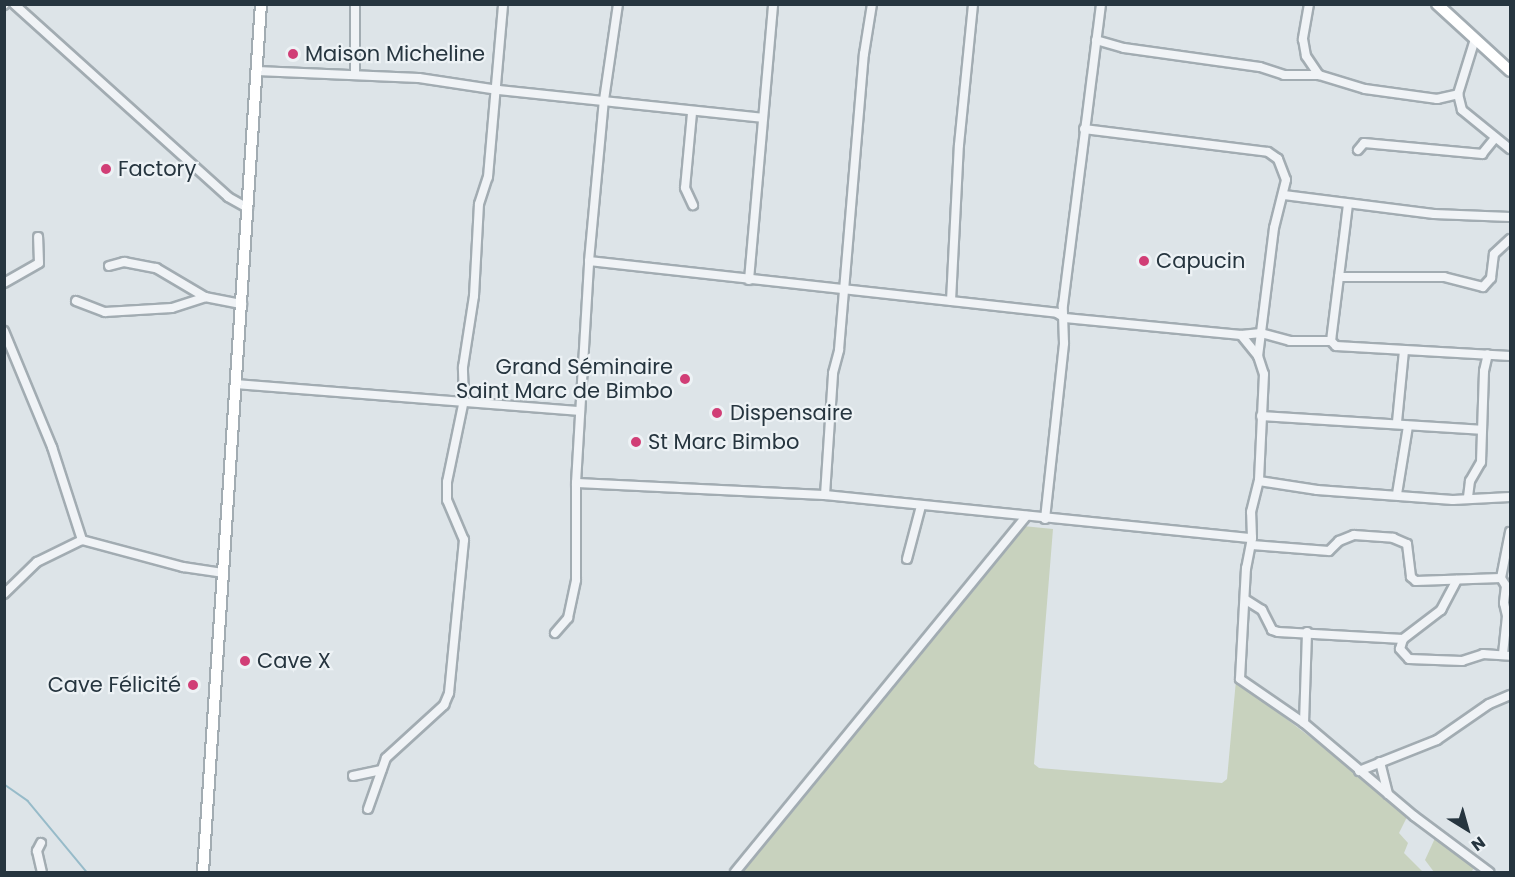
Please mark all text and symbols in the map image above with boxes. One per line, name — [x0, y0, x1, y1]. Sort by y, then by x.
place label: Maison Micheline — [305, 41, 485, 67]
marker: Maison Micheline — [286, 47, 300, 61]
place label: Factory — [118, 156, 196, 182]
marker: Factory — [99, 162, 113, 176]
place label: Capucin — [1156, 248, 1245, 274]
marker: Capucin — [1137, 254, 1151, 268]
place label: Grand Séminaire Saint Marc de Bimbo — [456, 354, 673, 404]
marker: Grand Séminaire Saint Marc de Bimbo — [678, 372, 692, 386]
place label: Dispensaire — [730, 400, 853, 426]
marker: Dispensaire — [708, 404, 726, 422]
place label: St Marc Bimbo — [648, 429, 799, 455]
marker: St Marc Bimbo — [629, 435, 643, 449]
place label: Cave X — [257, 648, 331, 674]
marker: Cave X — [238, 654, 252, 668]
place label: Cave Félicité — [48, 672, 181, 698]
marker: Cave Félicité — [186, 678, 200, 692]
north arrow — [1437, 799, 1497, 859]
text: N — [1466, 831, 1490, 857]

